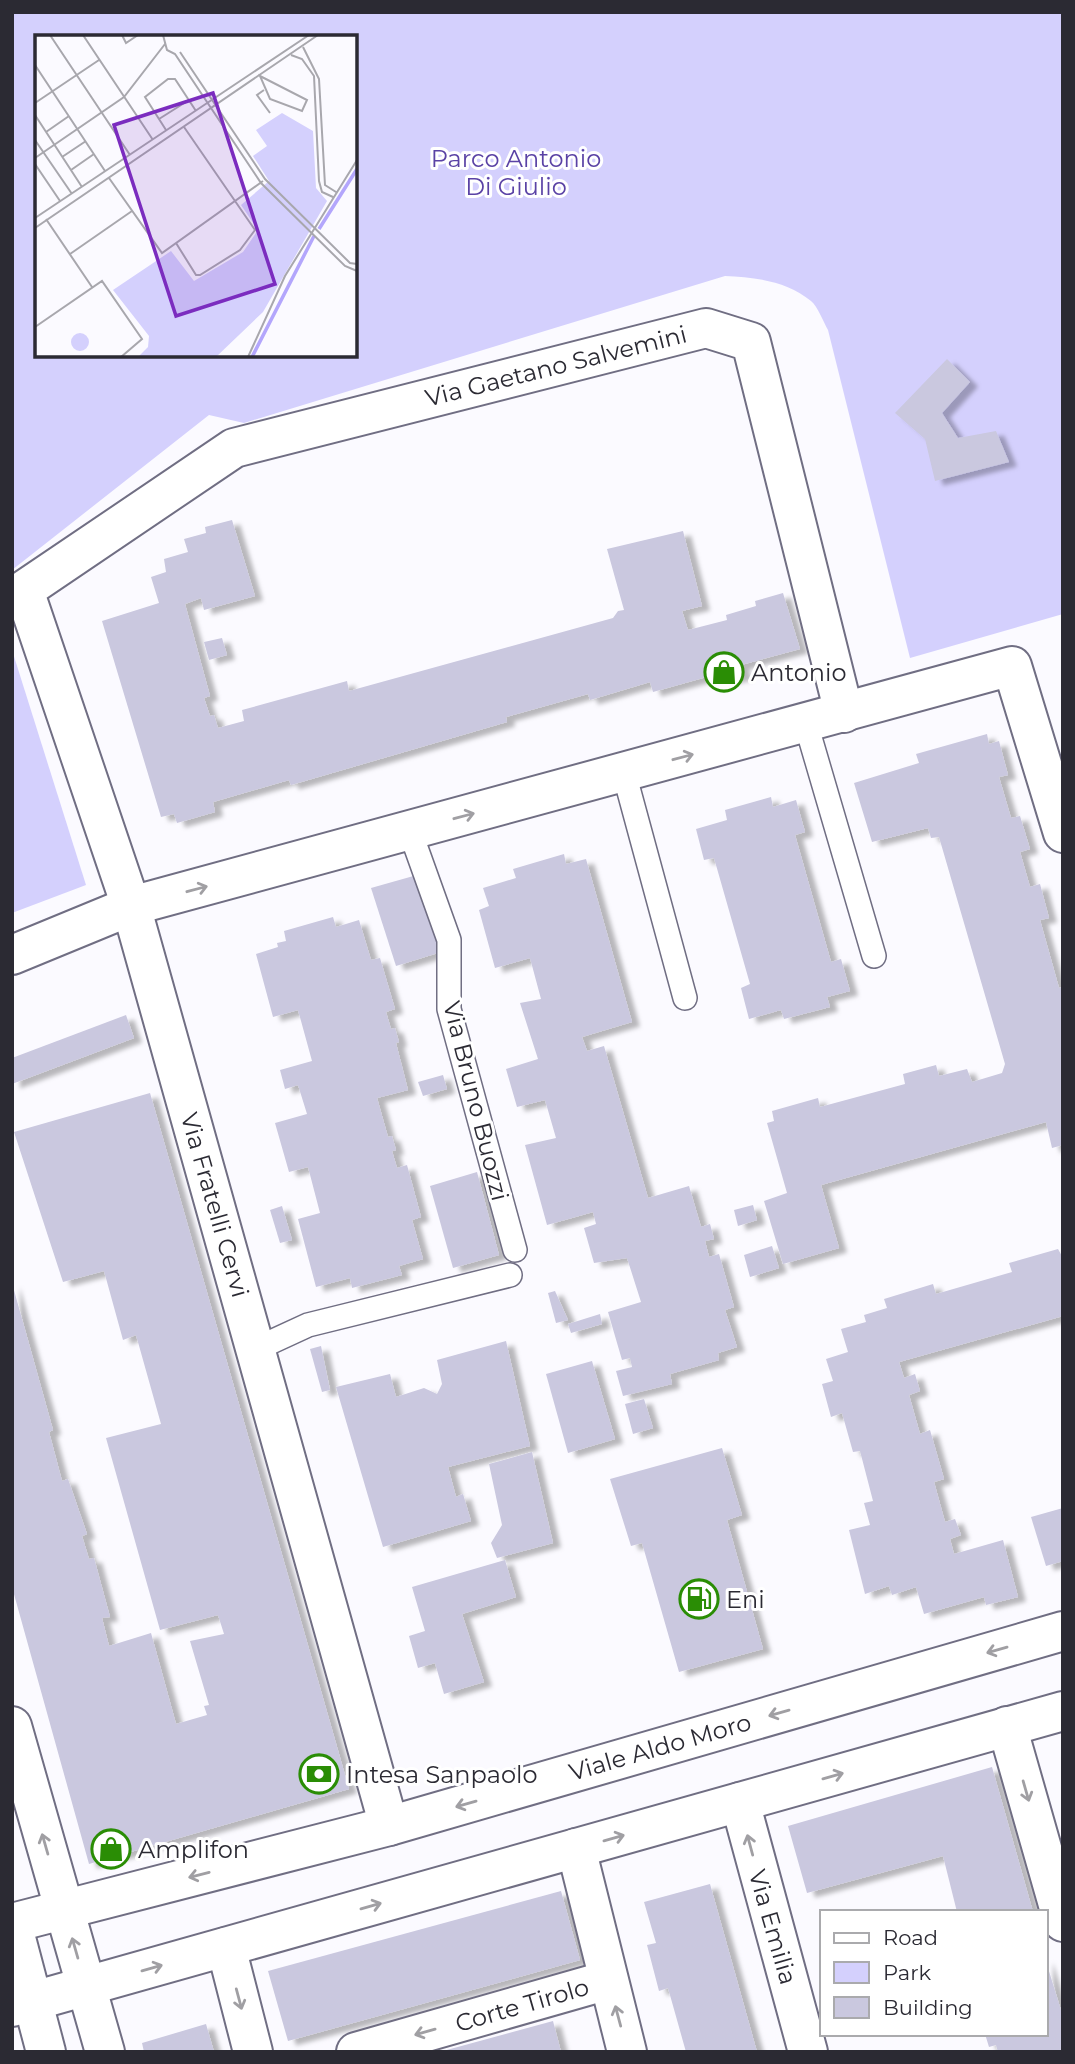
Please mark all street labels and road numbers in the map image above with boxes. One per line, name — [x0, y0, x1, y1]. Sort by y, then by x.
street label: Via Gaetano Salvemini — [422, 319, 690, 413]
street label: Via Bruno Buozzi — [437, 998, 515, 1204]
street label: Via Fratelli Cervi — [175, 1109, 255, 1301]
street label: Viale Aldo Moro — [566, 1707, 754, 1787]
street label: Via Emilia — [743, 1866, 803, 1988]
street label: Corte Tirolo — [452, 1972, 592, 2038]

